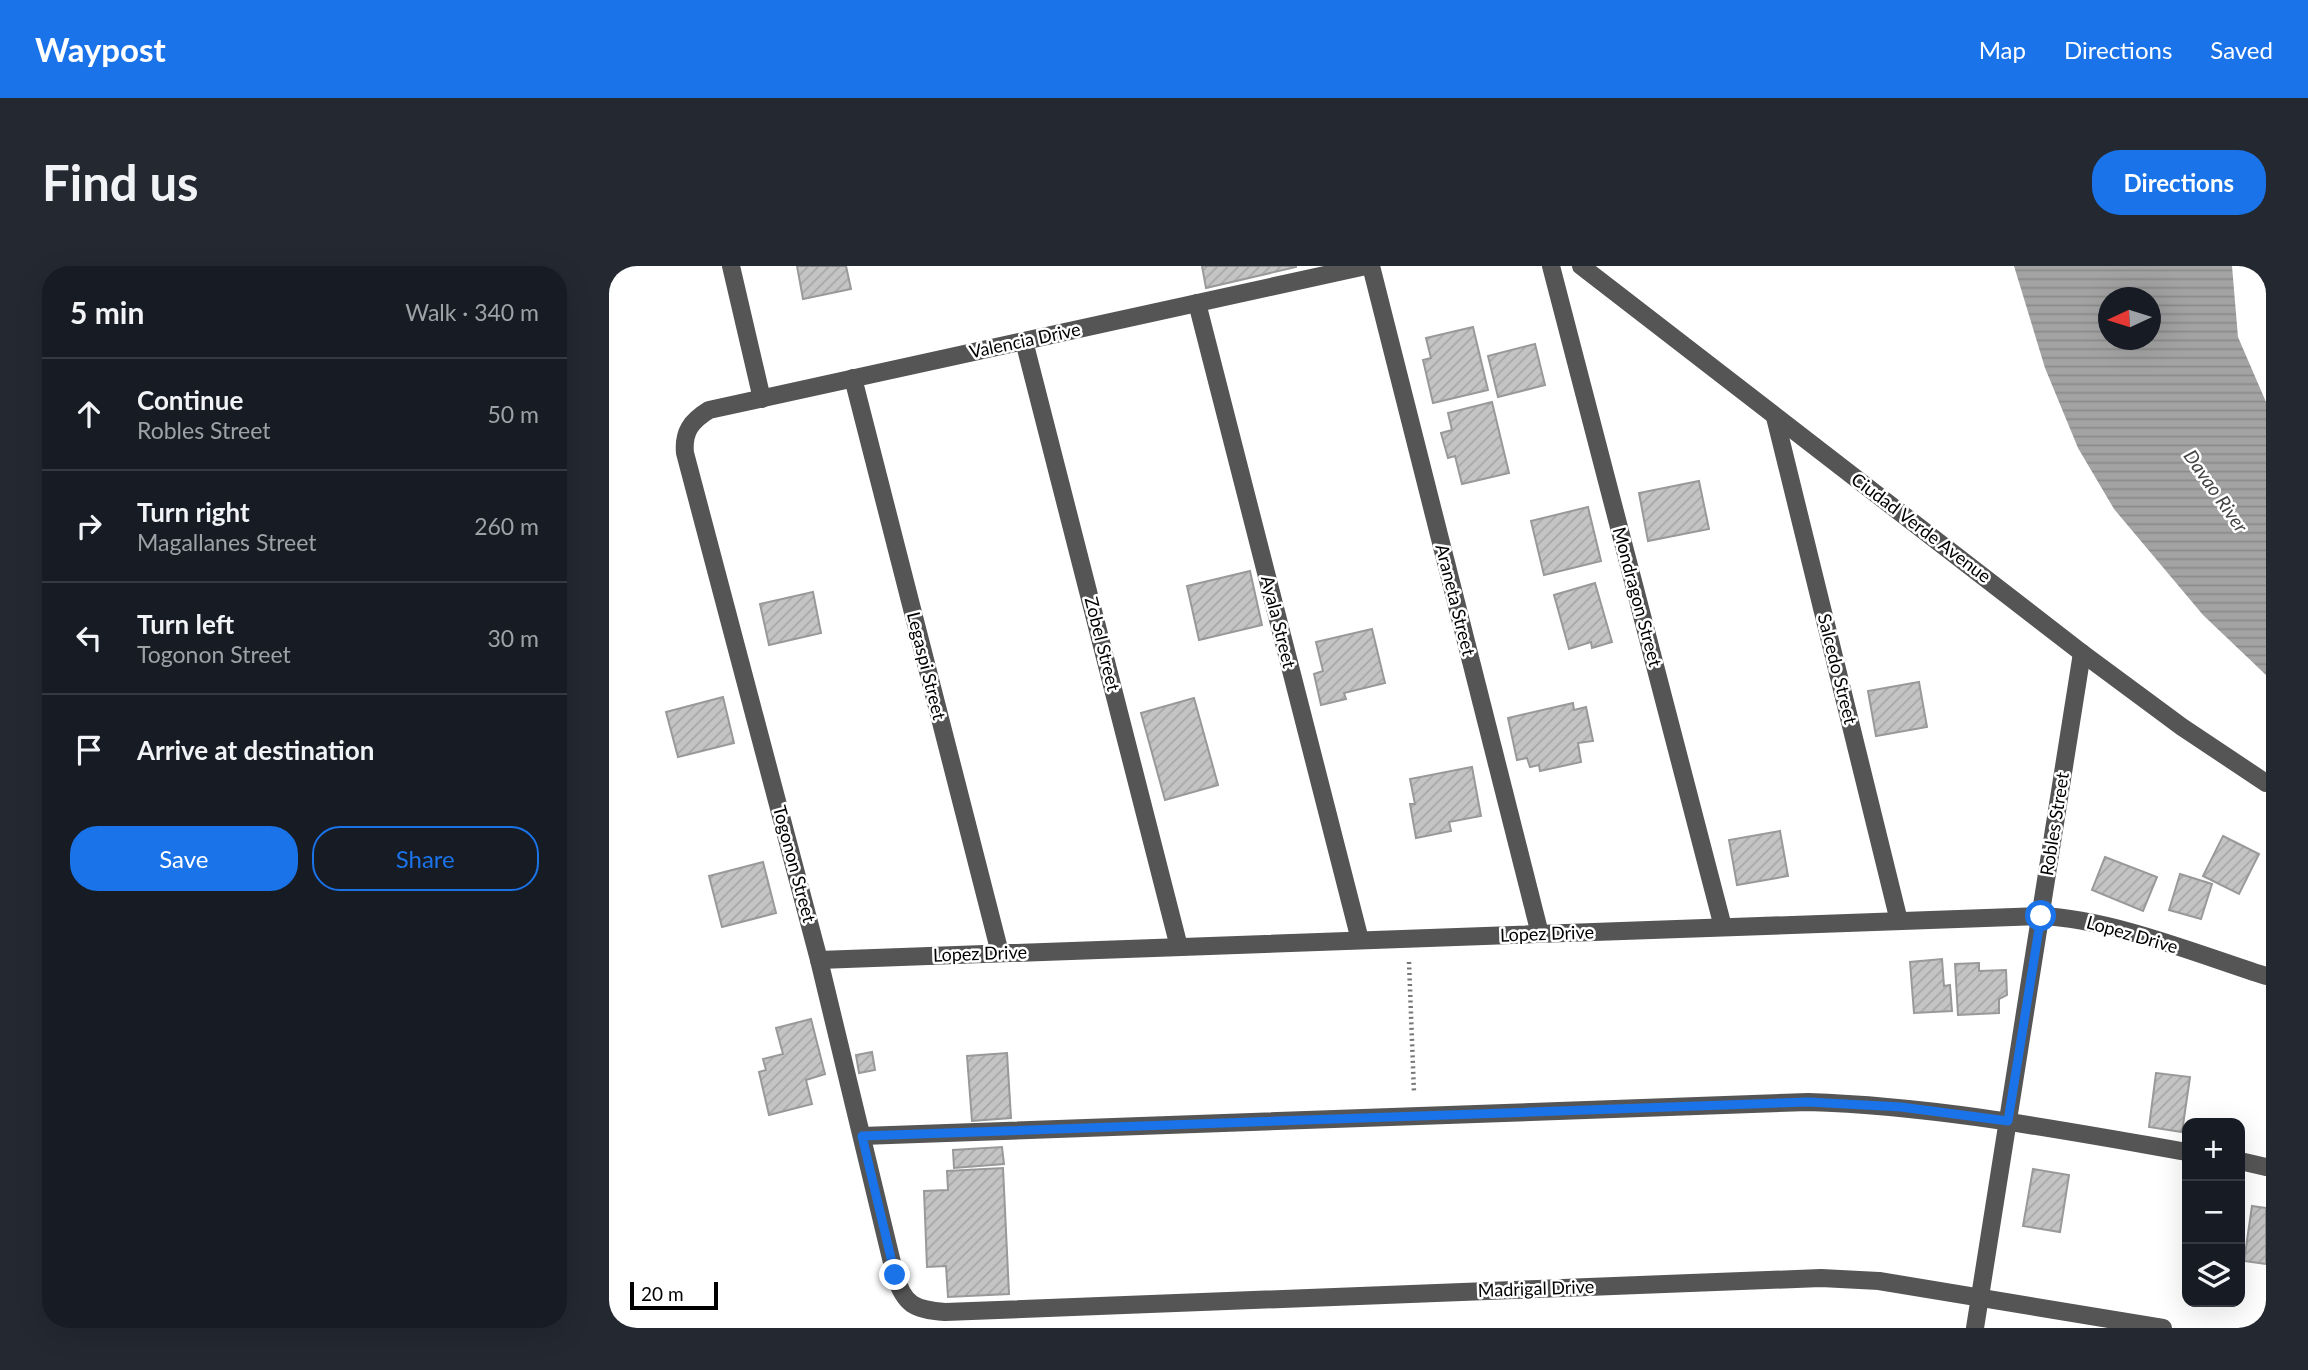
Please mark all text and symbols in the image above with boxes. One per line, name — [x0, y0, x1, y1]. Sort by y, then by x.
text: Waypost — [35, 29, 166, 69]
text: Map — [1979, 35, 2026, 64]
text: Directions — [2064, 35, 2172, 64]
text: Saved — [2210, 35, 2273, 64]
button: Directions — [2092, 150, 2266, 215]
text: Find us — [42, 153, 199, 211]
north arrow — [2098, 287, 2161, 350]
text: 5 min — [70, 294, 144, 330]
text: Walk · 340 m — [405, 298, 539, 326]
street label: Valencia Drive — [967, 318, 1082, 363]
text: Continue — [137, 384, 243, 416]
icon: ahead — [70, 395, 108, 433]
text: 50 m — [488, 400, 539, 428]
text: Robles Street — [137, 416, 271, 444]
water label: Davao River — [2180, 445, 2254, 537]
street label: Ciudad Verde Avenue — [1847, 468, 1996, 587]
text: Turn right — [137, 496, 250, 528]
icon: right — [70, 507, 108, 545]
text: 260 m — [474, 512, 539, 540]
street label: Mondragon Street — [1609, 525, 1667, 669]
text: Magallanes Street — [137, 528, 317, 556]
street label: Araneta Street — [1431, 542, 1481, 658]
street label: Ayala Street — [1257, 573, 1301, 671]
street label: Zobel Street — [1081, 594, 1125, 694]
text: Turn left — [137, 608, 234, 640]
street label: Legaspi Street — [903, 609, 951, 723]
street label: Salcedo Street — [1814, 611, 1862, 727]
icon: left — [70, 619, 108, 657]
text: 30 m — [488, 624, 539, 652]
text: Togonon Street — [137, 640, 291, 668]
icon: arrive — [70, 731, 108, 769]
text: Arrive at destination — [137, 734, 374, 766]
street label: Robles Street — [2035, 770, 2073, 877]
street label: Togonon Street — [769, 803, 821, 925]
button: Save — [70, 826, 298, 891]
button: Share — [312, 826, 539, 891]
route start — [2025, 900, 2056, 931]
street label: Lopez Drive — [2084, 911, 2181, 958]
street label: Lopez Drive — [1500, 920, 1594, 946]
street label: Lopez Drive — [933, 940, 1027, 966]
map controls — [2182, 1118, 2245, 1307]
button: + — [2182, 1118, 2245, 1181]
button: − — [2182, 1181, 2245, 1244]
button: layers — [2182, 1244, 2245, 1307]
route end — [879, 1259, 910, 1290]
street label: Madrigal Drive — [1477, 1275, 1595, 1301]
scale bar — [630, 1279, 717, 1311]
text: 20 m — [641, 1282, 684, 1305]

